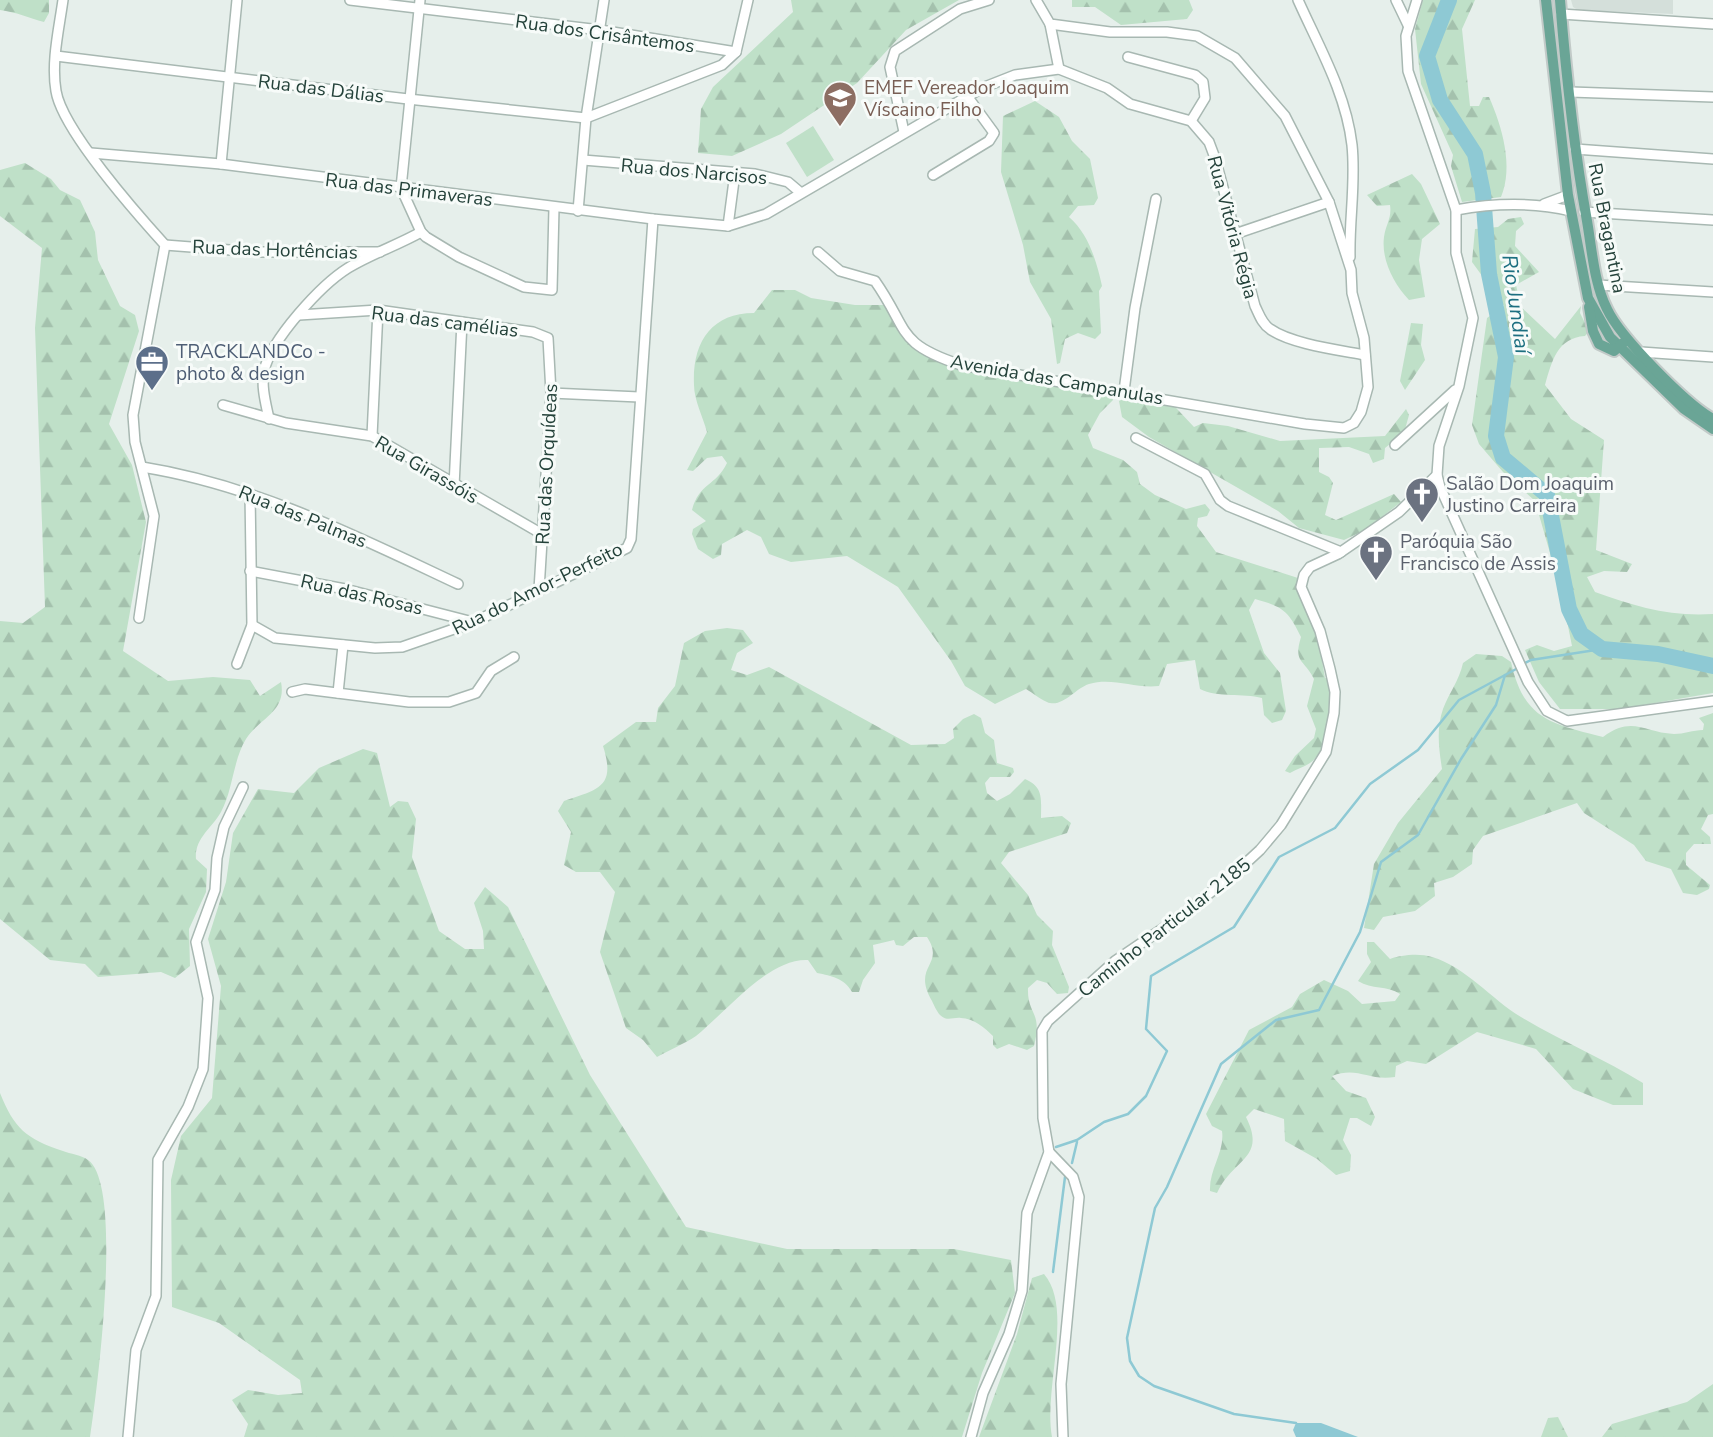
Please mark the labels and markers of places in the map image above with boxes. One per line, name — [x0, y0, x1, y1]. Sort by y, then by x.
place label: EMEF Vereador Joaquim Víscaino Filho — [863, 75, 1069, 123]
school or university icon: EMEF Vereador Joaquim Víscaino Filho — [821, 79, 859, 128]
place label: TRACKLANDCo - photo & design — [176, 339, 326, 387]
office icon: TRACKLANDCo - photo & design — [133, 343, 171, 392]
place label: Salão Dom Joaquim Justino Carreira — [1445, 471, 1614, 519]
church icon: Salão Dom Joaquim Justino Carreira — [1403, 475, 1441, 524]
place label: Paróquia São Francisco de Assis — [1400, 529, 1556, 577]
church icon: Paróquia São Francisco de Assis — [1357, 533, 1395, 582]

